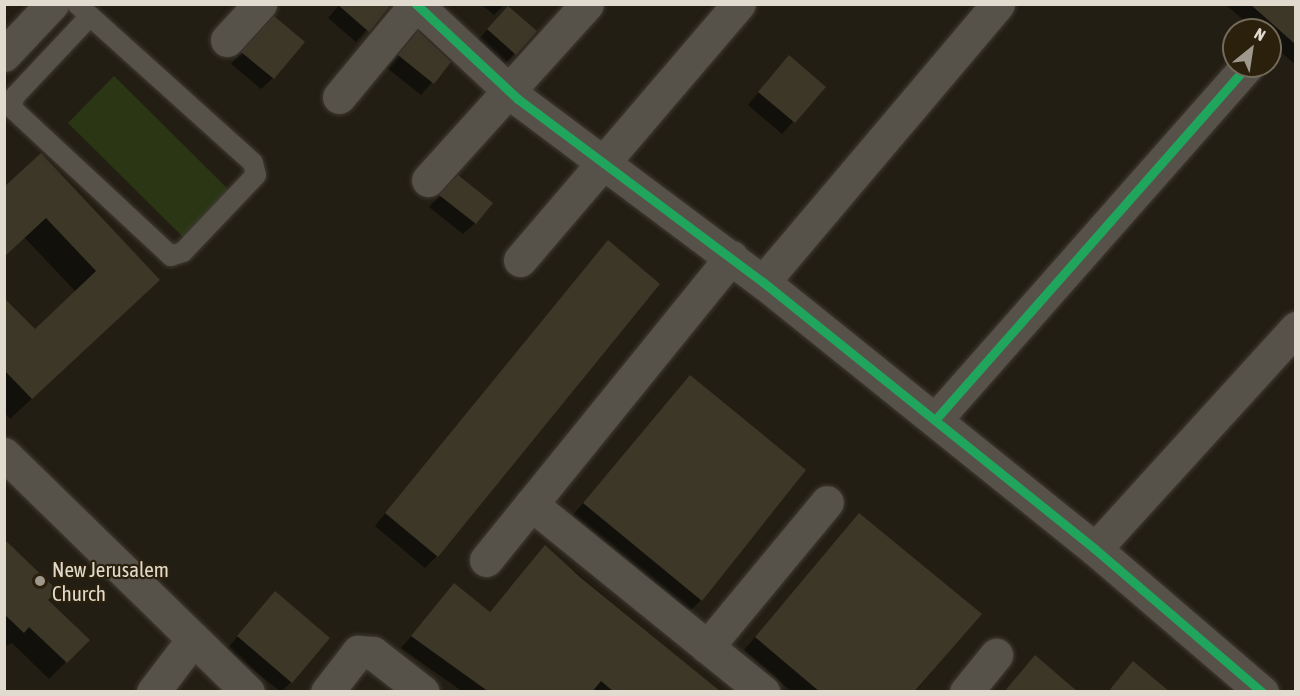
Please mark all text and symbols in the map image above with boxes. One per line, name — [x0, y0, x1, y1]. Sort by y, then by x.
north arrow — [1222, 18, 1282, 78]
text: N — [1251, 24, 1269, 44]
place label: New Jerusalem Church — [52, 556, 169, 606]
marker: New Jerusalem Church — [33, 574, 47, 588]

